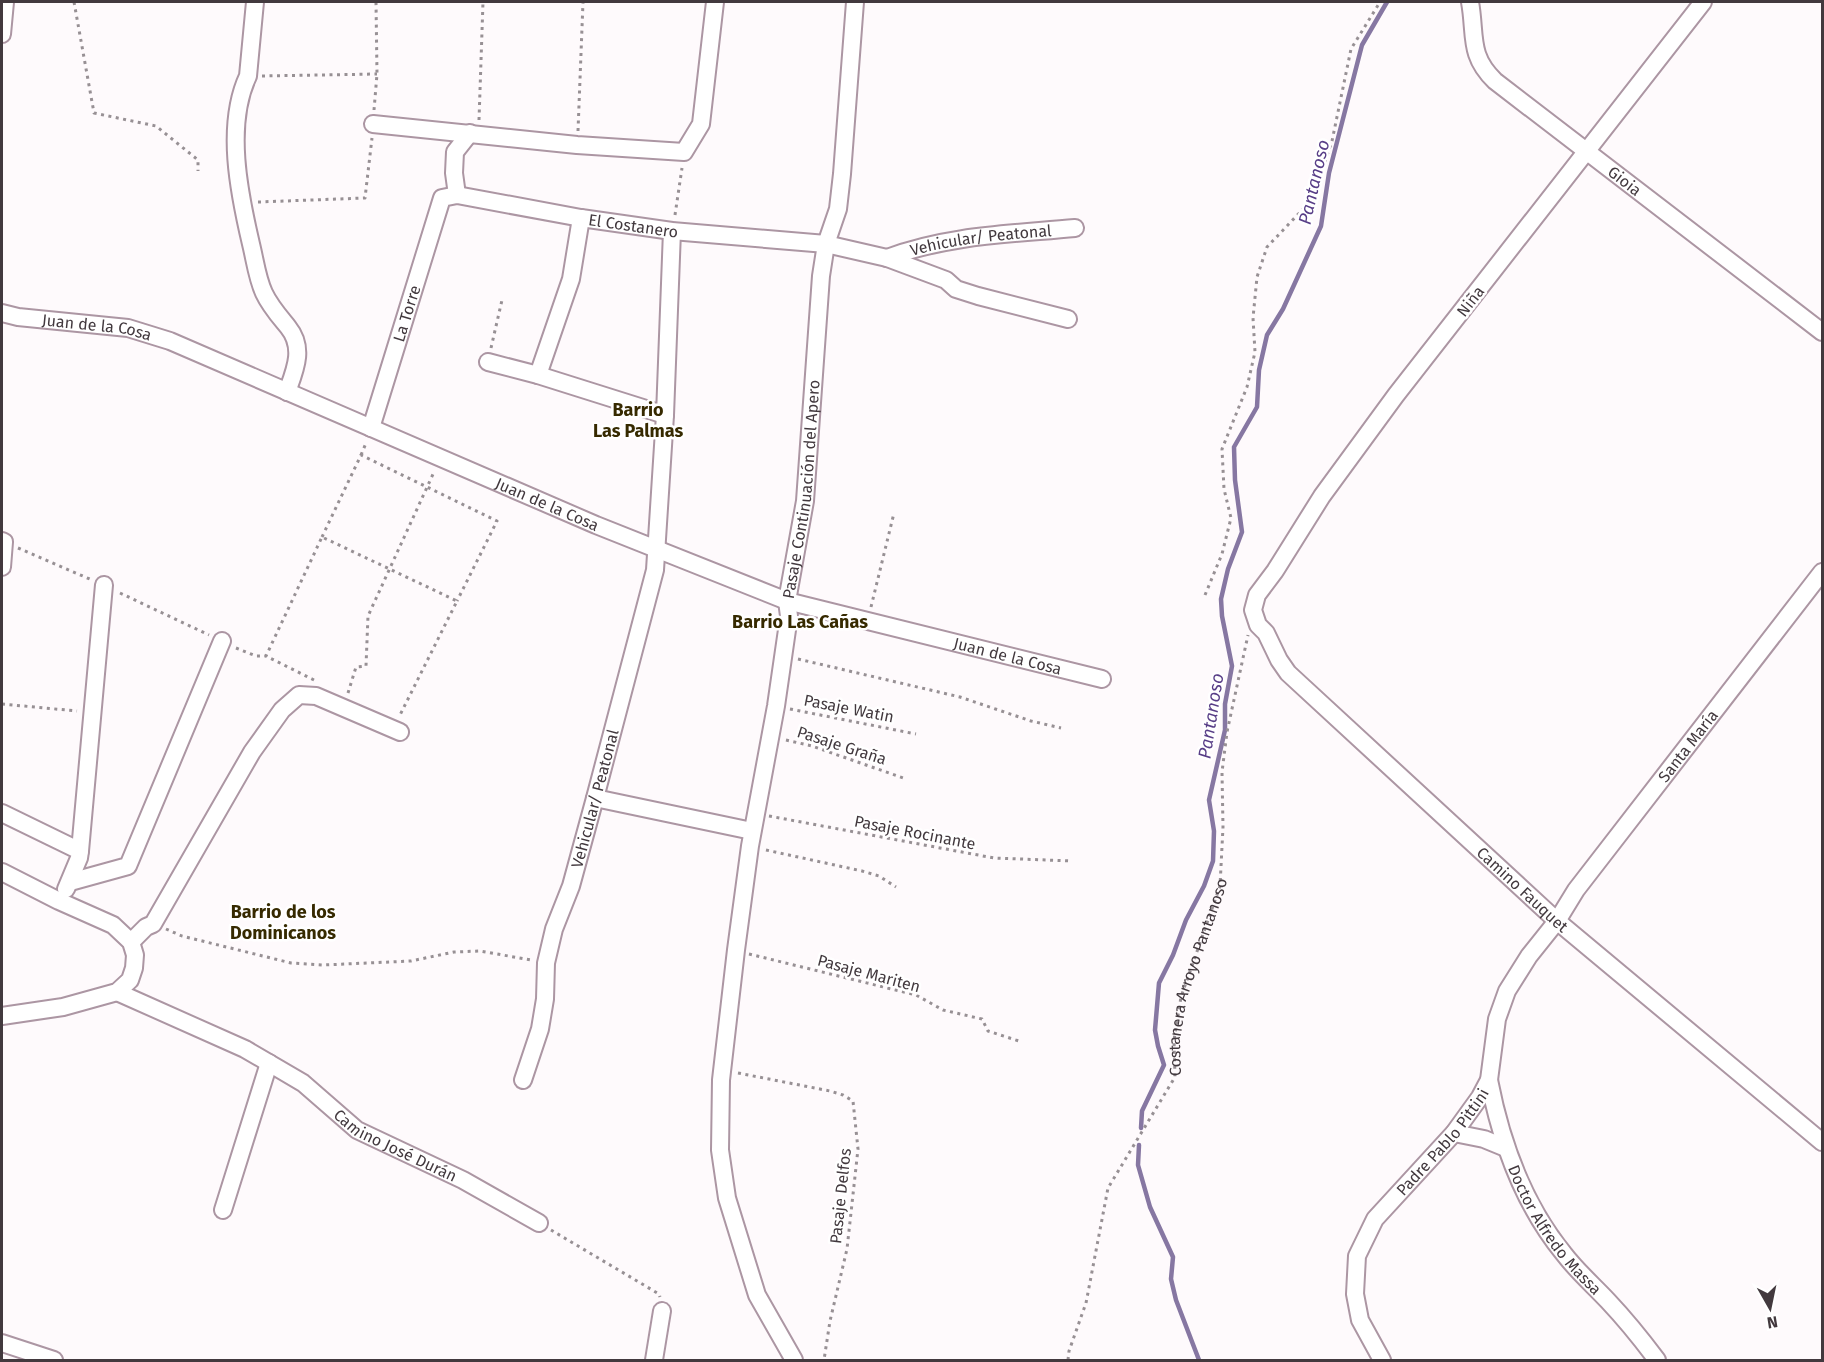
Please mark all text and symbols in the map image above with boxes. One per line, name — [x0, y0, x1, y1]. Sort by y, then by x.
water label: Pantanoso — [1294, 137, 1334, 227]
street label: Gioia — [1604, 162, 1645, 200]
street label: El Costanero — [587, 210, 679, 241]
street label: Vehicular/ Peatonal — [908, 221, 1053, 260]
street label: Niña — [1453, 282, 1488, 320]
street label: La Torre — [389, 283, 425, 344]
street label: Juan de la Cosa — [41, 310, 154, 345]
street label: Pasaje Continuación del Apero — [779, 379, 824, 600]
district label: Barrio Las Palmas — [593, 399, 683, 442]
street label: Juan de la Cosa — [493, 474, 602, 535]
district label: Barrio Las Cañas — [732, 611, 868, 633]
street label: Juan de la Cosa — [952, 634, 1064, 679]
water label: Pantanoso — [1193, 672, 1229, 760]
street label: Pasaje Watin — [802, 690, 896, 727]
street label: Santa María — [1654, 706, 1722, 786]
street label: Pasaje Graña — [795, 722, 889, 769]
street label: Vehicular/ Peatonal — [567, 727, 623, 870]
street label: Pasaje Rocinante — [853, 811, 977, 854]
street label: Camino Fauquet — [1473, 843, 1572, 936]
street label: Costanera Arroyo Pantanoso — [1165, 878, 1230, 1076]
district label: Barrio de los Dominicanos — [230, 901, 336, 944]
street label: Pasaje Mariten — [815, 951, 922, 996]
street label: Padre Pablo Pittini — [1392, 1085, 1493, 1200]
street label: Camino José Durán — [330, 1105, 460, 1186]
street label: Pasaje Delfos — [826, 1147, 855, 1245]
street label: Doctor Alfredo Massa — [1504, 1162, 1605, 1299]
north arrow — [1740, 1278, 1800, 1338]
text: N — [1766, 1312, 1779, 1333]

